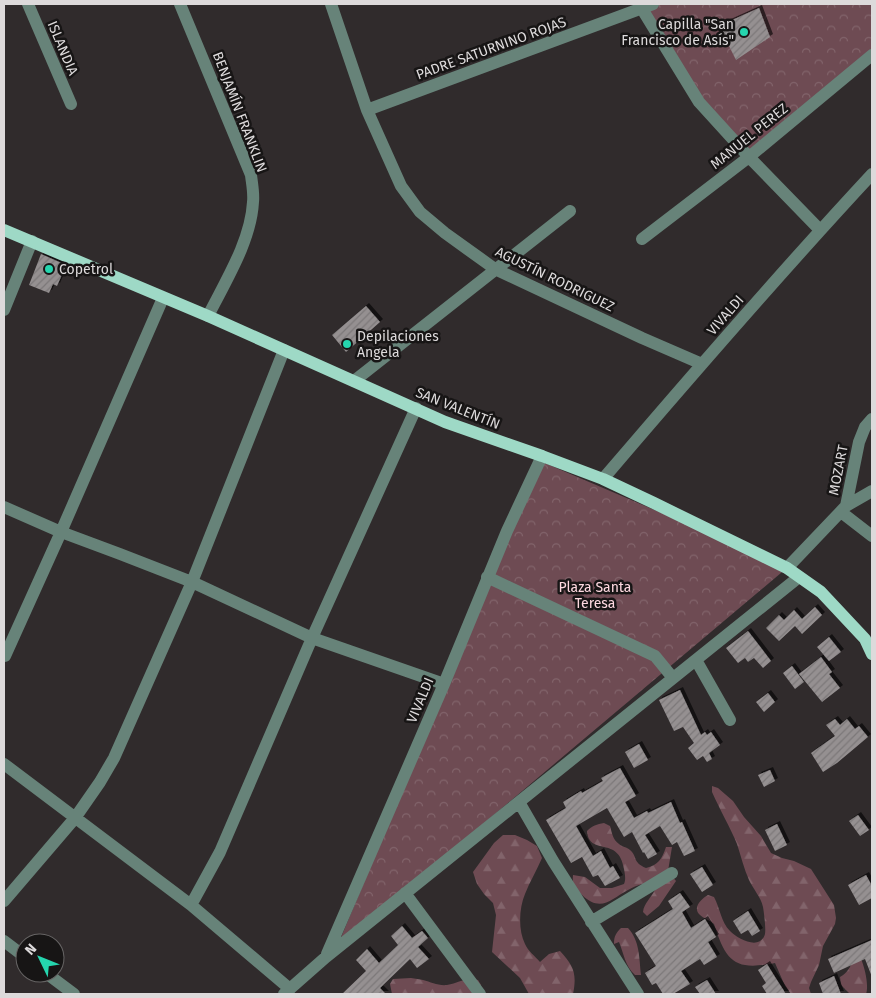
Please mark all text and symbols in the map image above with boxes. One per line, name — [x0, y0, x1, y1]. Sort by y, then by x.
street label: PADRE SATURNINO ROJAS — [414, 13, 569, 84]
place label: Capilla "San Francisco de Asís" — [621, 16, 734, 49]
street label: ISLANDIA — [43, 18, 82, 78]
marker: Capilla "San Francisco de Asís" — [738, 26, 750, 38]
street label: BENJAMÍN FRANKLIN — [209, 49, 271, 175]
street label: MANUEL PEREZ — [707, 100, 791, 173]
street label: AGUSTÍN RODRIGUEZ — [493, 242, 617, 316]
place label: Copetrol — [59, 261, 113, 278]
marker: Copetrol — [43, 263, 55, 275]
street label: VIVALDI — [703, 292, 747, 339]
place label: Depilaciones Angela — [357, 328, 439, 361]
marker: Depilaciones Angela — [341, 338, 353, 350]
street label: SAN VALENTÍN — [413, 383, 503, 433]
street label: MOZART — [825, 443, 852, 497]
park label: Plaza Santa Teresa — [559, 579, 631, 612]
street label: VIVALDI — [403, 675, 438, 725]
north arrow — [15, 933, 65, 983]
text: N — [21, 940, 40, 959]

